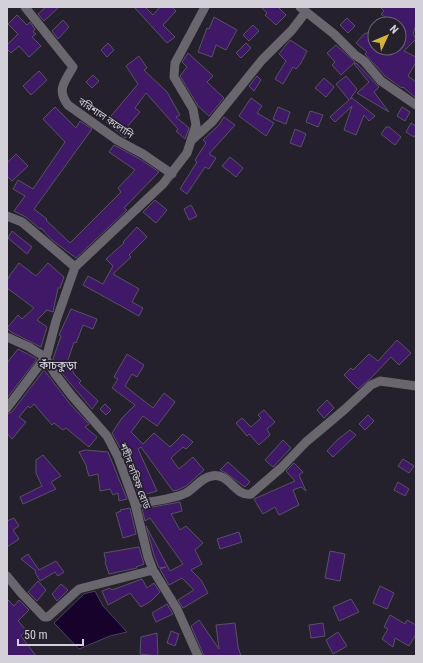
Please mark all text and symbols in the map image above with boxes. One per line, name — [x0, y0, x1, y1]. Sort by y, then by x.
north arrow — [367, 16, 407, 56]
text: N — [387, 22, 401, 37]
street label: বরিশাল কলোনি — [76, 95, 136, 141]
district label: কাঁচকুড়া — [38, 359, 78, 372]
street label: শহীদ লতিফ রোড — [117, 441, 153, 511]
scale bar — [18, 621, 83, 647]
text: 50 m — [24, 628, 48, 642]

